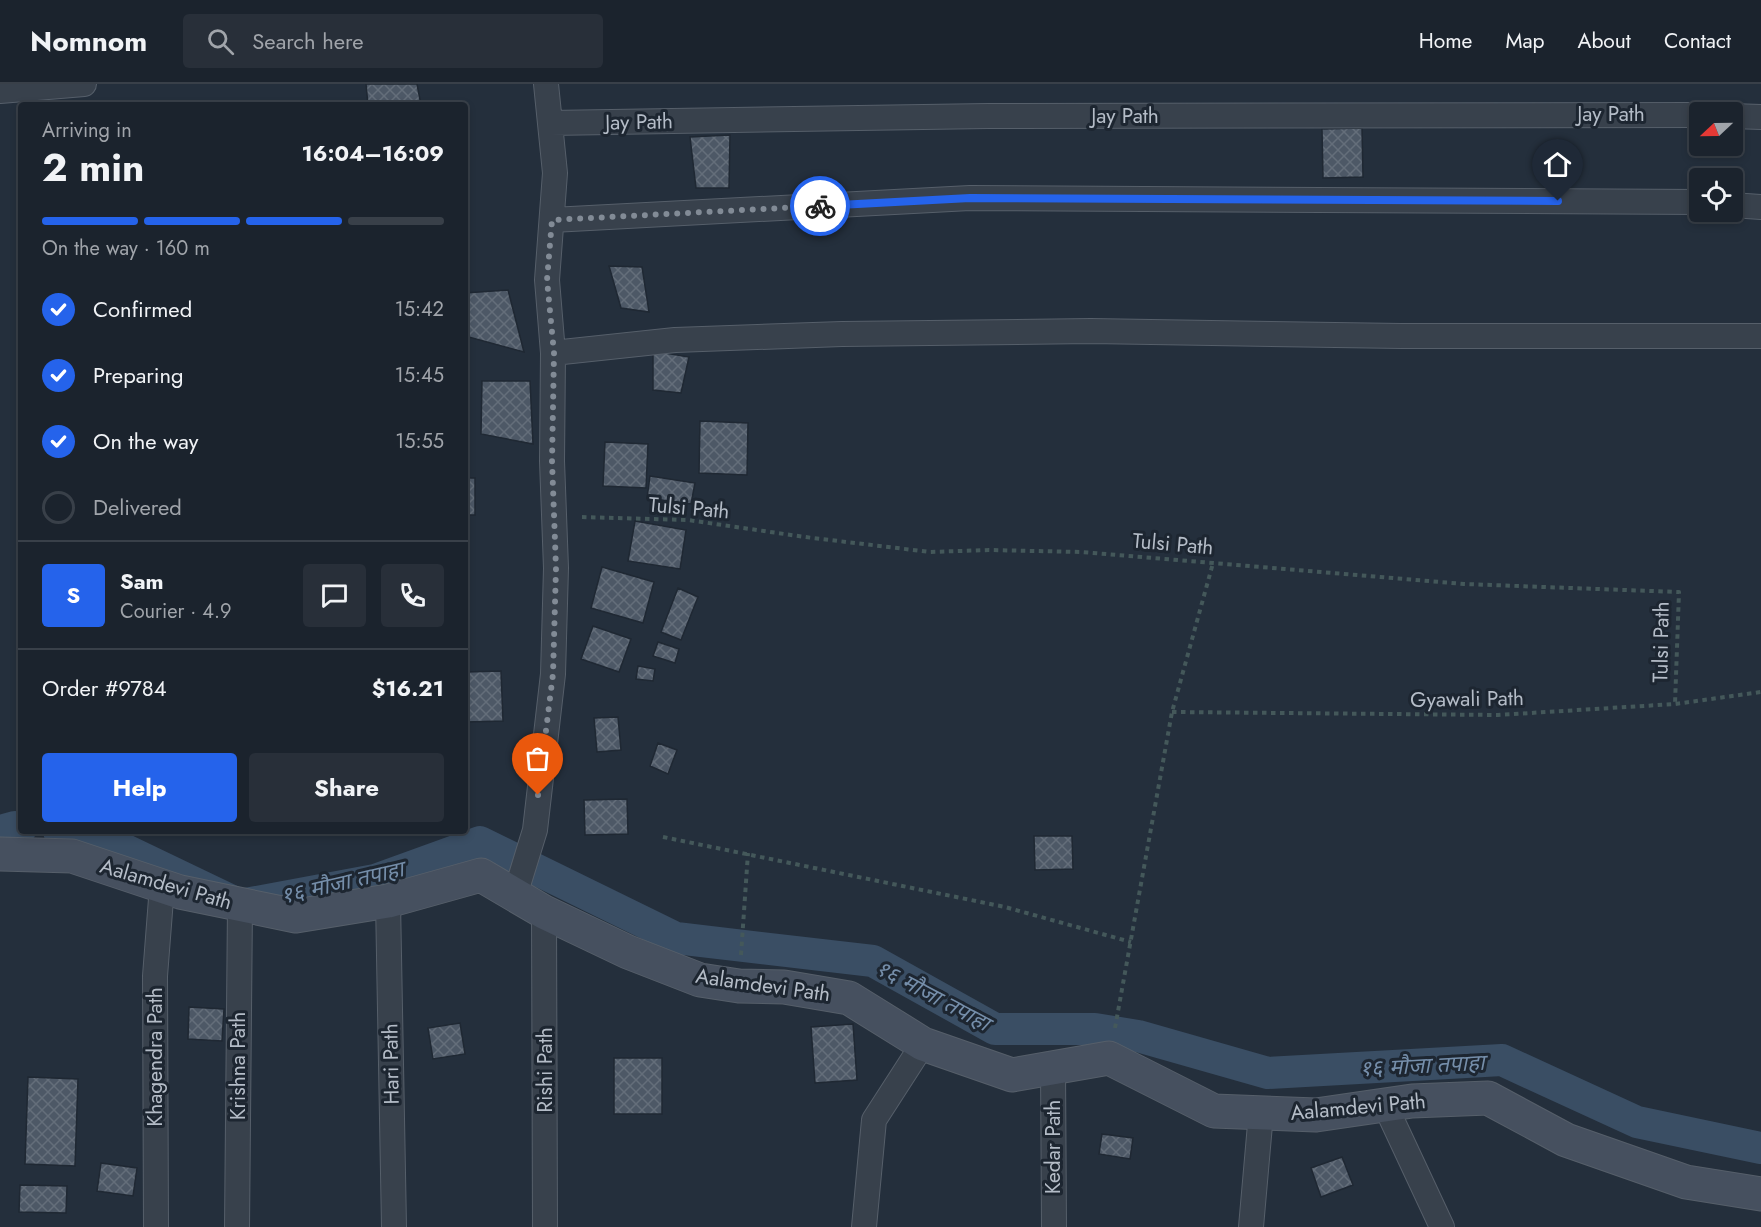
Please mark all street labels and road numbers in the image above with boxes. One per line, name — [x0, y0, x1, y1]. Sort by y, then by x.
street label: Jay Path — [1574, 99, 1645, 129]
street label: Jay Path — [1088, 101, 1159, 131]
street label: Jay Path — [602, 106, 673, 138]
street label: Tulsi Path — [647, 490, 731, 526]
street label: Tulsi Path — [1131, 526, 1215, 562]
street label: Tulsi Path — [1645, 601, 1677, 683]
street label: Gyawali Path — [1410, 683, 1524, 715]
street label: Aalamdevi Path — [97, 851, 235, 917]
street label: Aalamdevi Path — [694, 961, 832, 1009]
street label: Khagendra Path — [140, 987, 170, 1127]
street label: Krishna Path — [223, 1012, 253, 1120]
street label: Hari Path — [375, 1023, 407, 1105]
street label: Rishi Path — [530, 1027, 560, 1113]
street label: Aalamdevi Path — [1289, 1086, 1427, 1128]
street label: Kedar Path — [1038, 1100, 1068, 1194]

